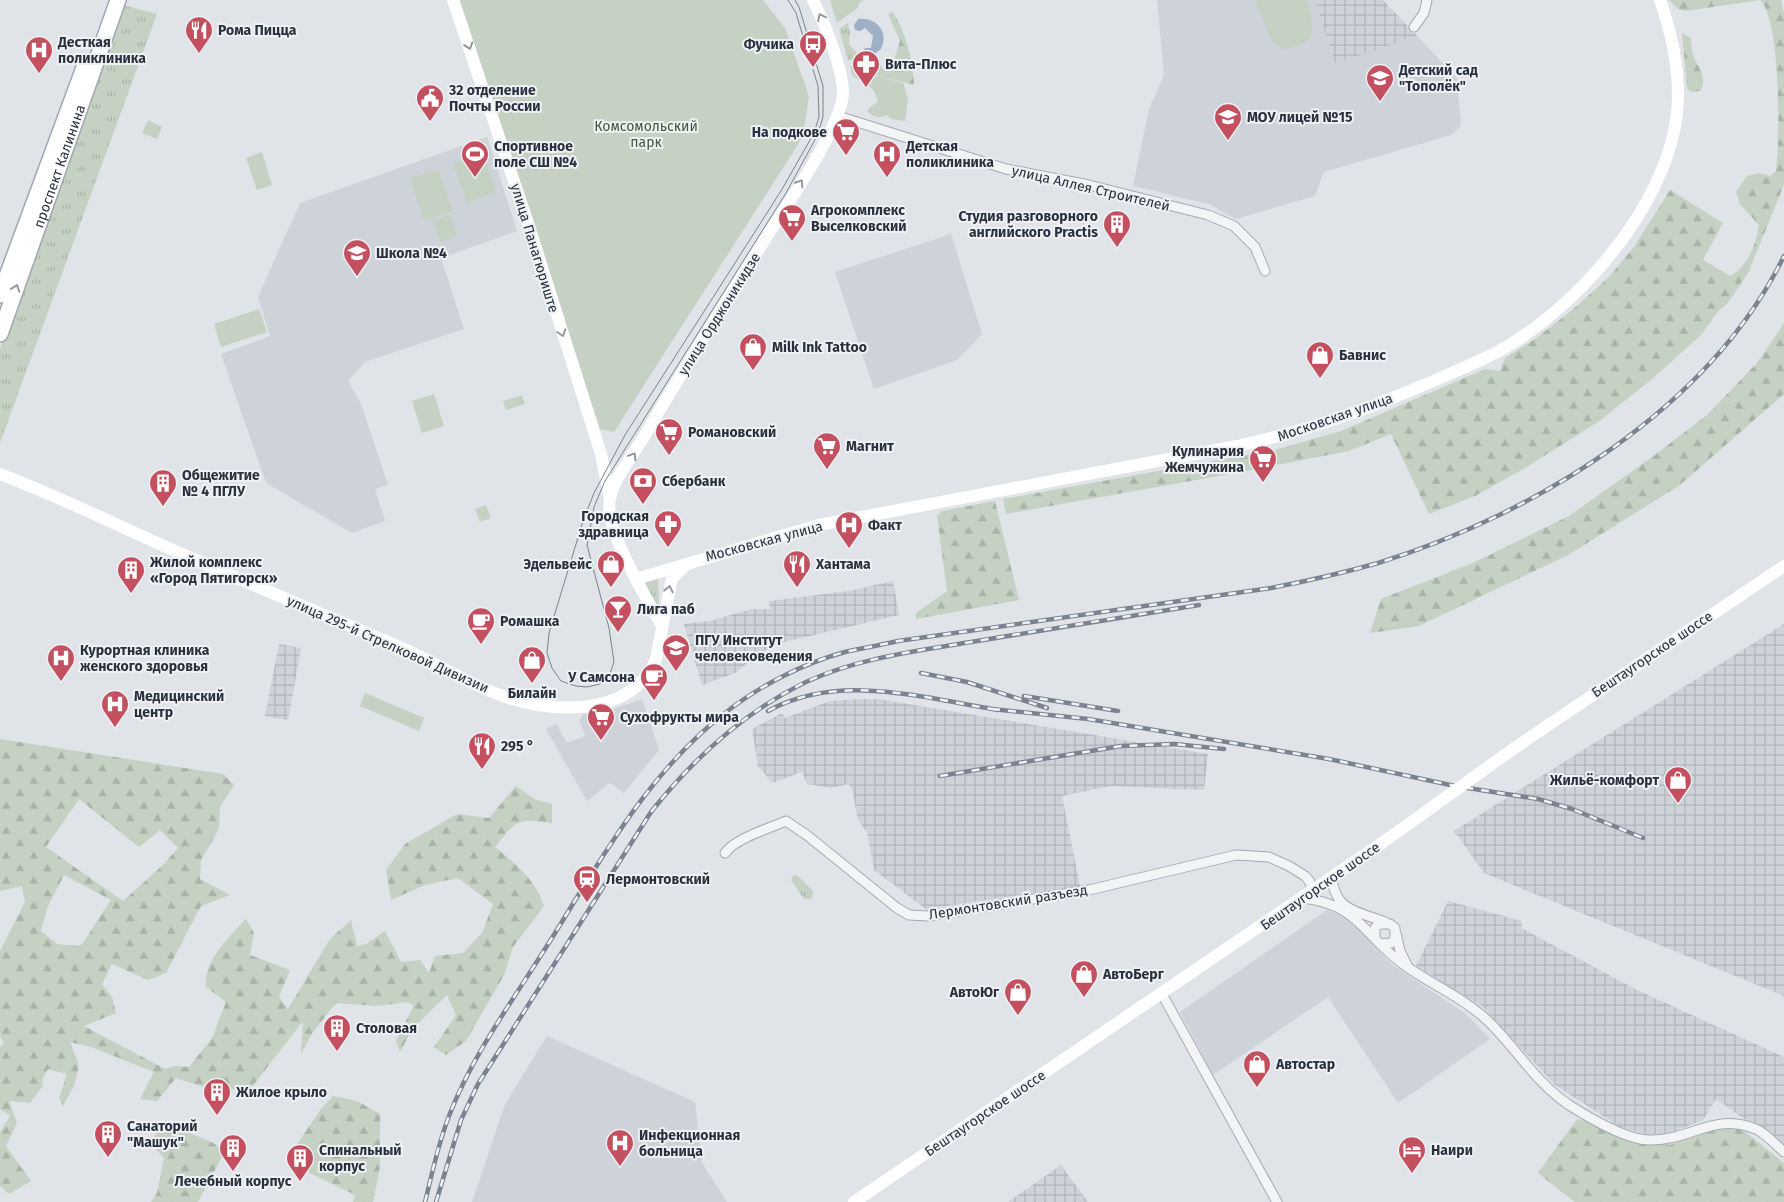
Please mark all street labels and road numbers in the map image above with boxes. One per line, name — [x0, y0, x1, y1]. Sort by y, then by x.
street label: проспект Калинина — [30, 102, 89, 230]
street label: улица Аллея Строителей — [1010, 162, 1172, 215]
street label: улица Панагюриште — [507, 182, 562, 315]
street label: улица Орджоникидзе — [675, 250, 764, 379]
street label: Московская улица — [1275, 390, 1395, 445]
street label: Московская улица — [704, 518, 825, 565]
street label: улица 295-й Стрелковой Дивизии — [284, 592, 491, 697]
street label: Бештаугорское шоссе — [1589, 608, 1716, 701]
street label: Бештаугорское шоссе — [1257, 839, 1383, 934]
street label: Лермонтовский разъезд — [928, 882, 1089, 923]
street label: Бештаугорское шоссе — [922, 1067, 1049, 1160]

